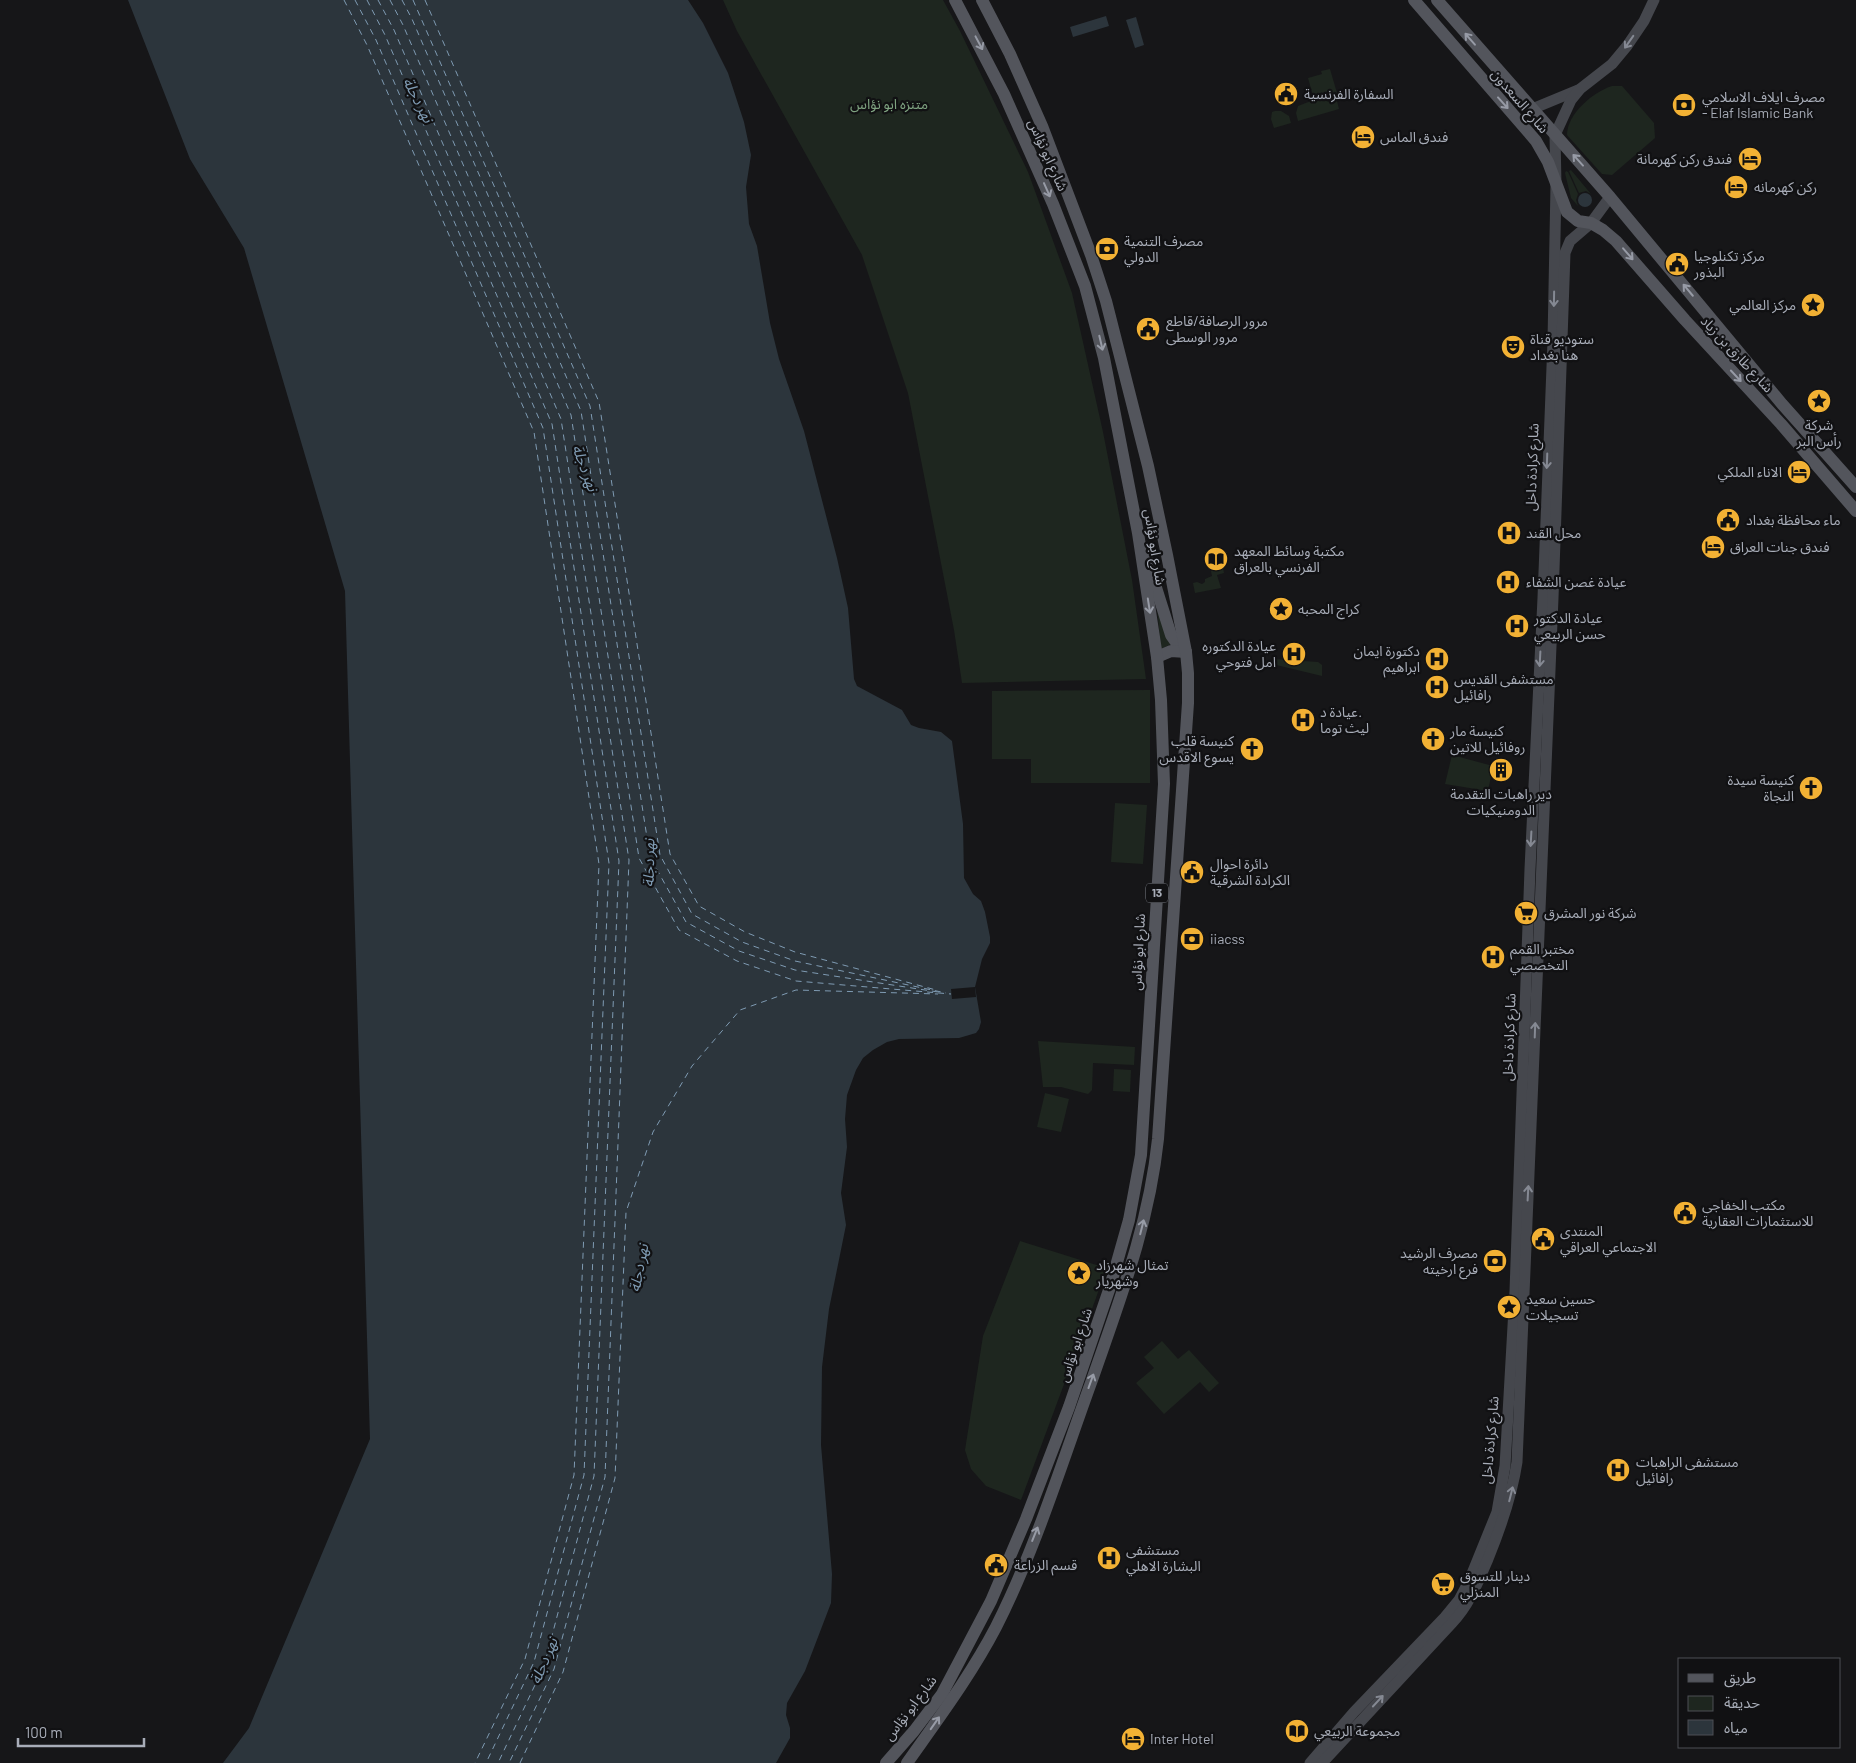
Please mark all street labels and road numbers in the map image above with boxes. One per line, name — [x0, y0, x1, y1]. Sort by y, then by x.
street label: شارع السعدون — [1486, 65, 1553, 138]
street label: شارع ابو نؤاس — [1022, 116, 1072, 195]
street label: شارع طارق بن زياد — [1695, 312, 1777, 398]
street label: شارع كرادة داخل — [1521, 423, 1545, 511]
street label: شارع ابو نؤاس — [1138, 507, 1170, 587]
road number: 13 — [1146, 884, 1168, 902]
street label: شارع ابو نؤاس — [1127, 913, 1151, 991]
street label: شارع كرادة داخل — [1498, 993, 1522, 1081]
street label: شارع ابو نؤاس — [1054, 1306, 1098, 1385]
street label: شارع كرادة داخل — [1477, 1395, 1505, 1485]
street label: شارع ابو نؤاس — [880, 1672, 942, 1745]

